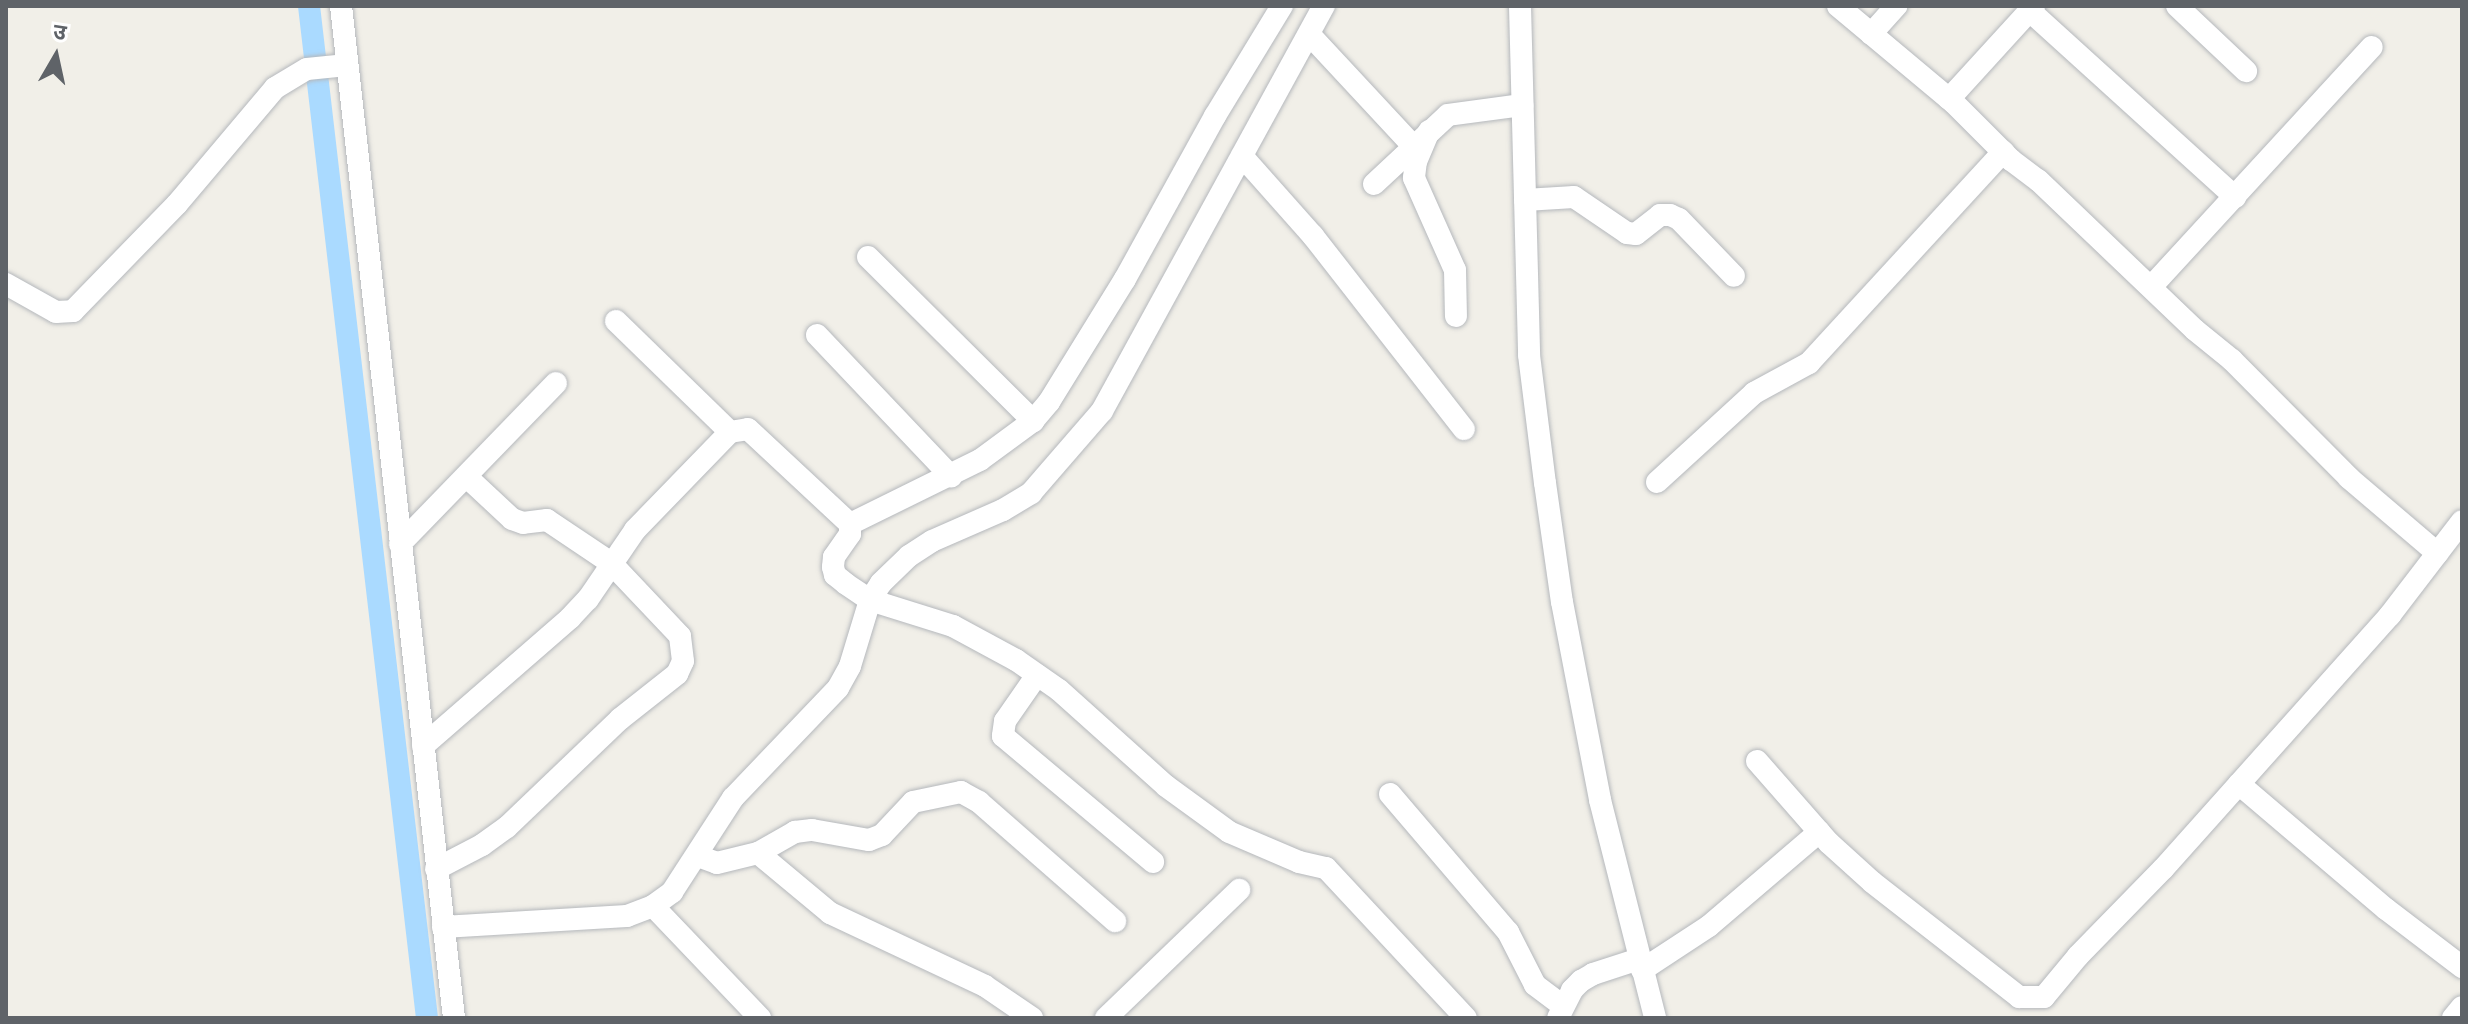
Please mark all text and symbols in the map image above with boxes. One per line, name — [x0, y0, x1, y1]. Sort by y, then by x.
north arrow — [16, 16, 96, 96]
text: उ — [52, 18, 68, 45]

